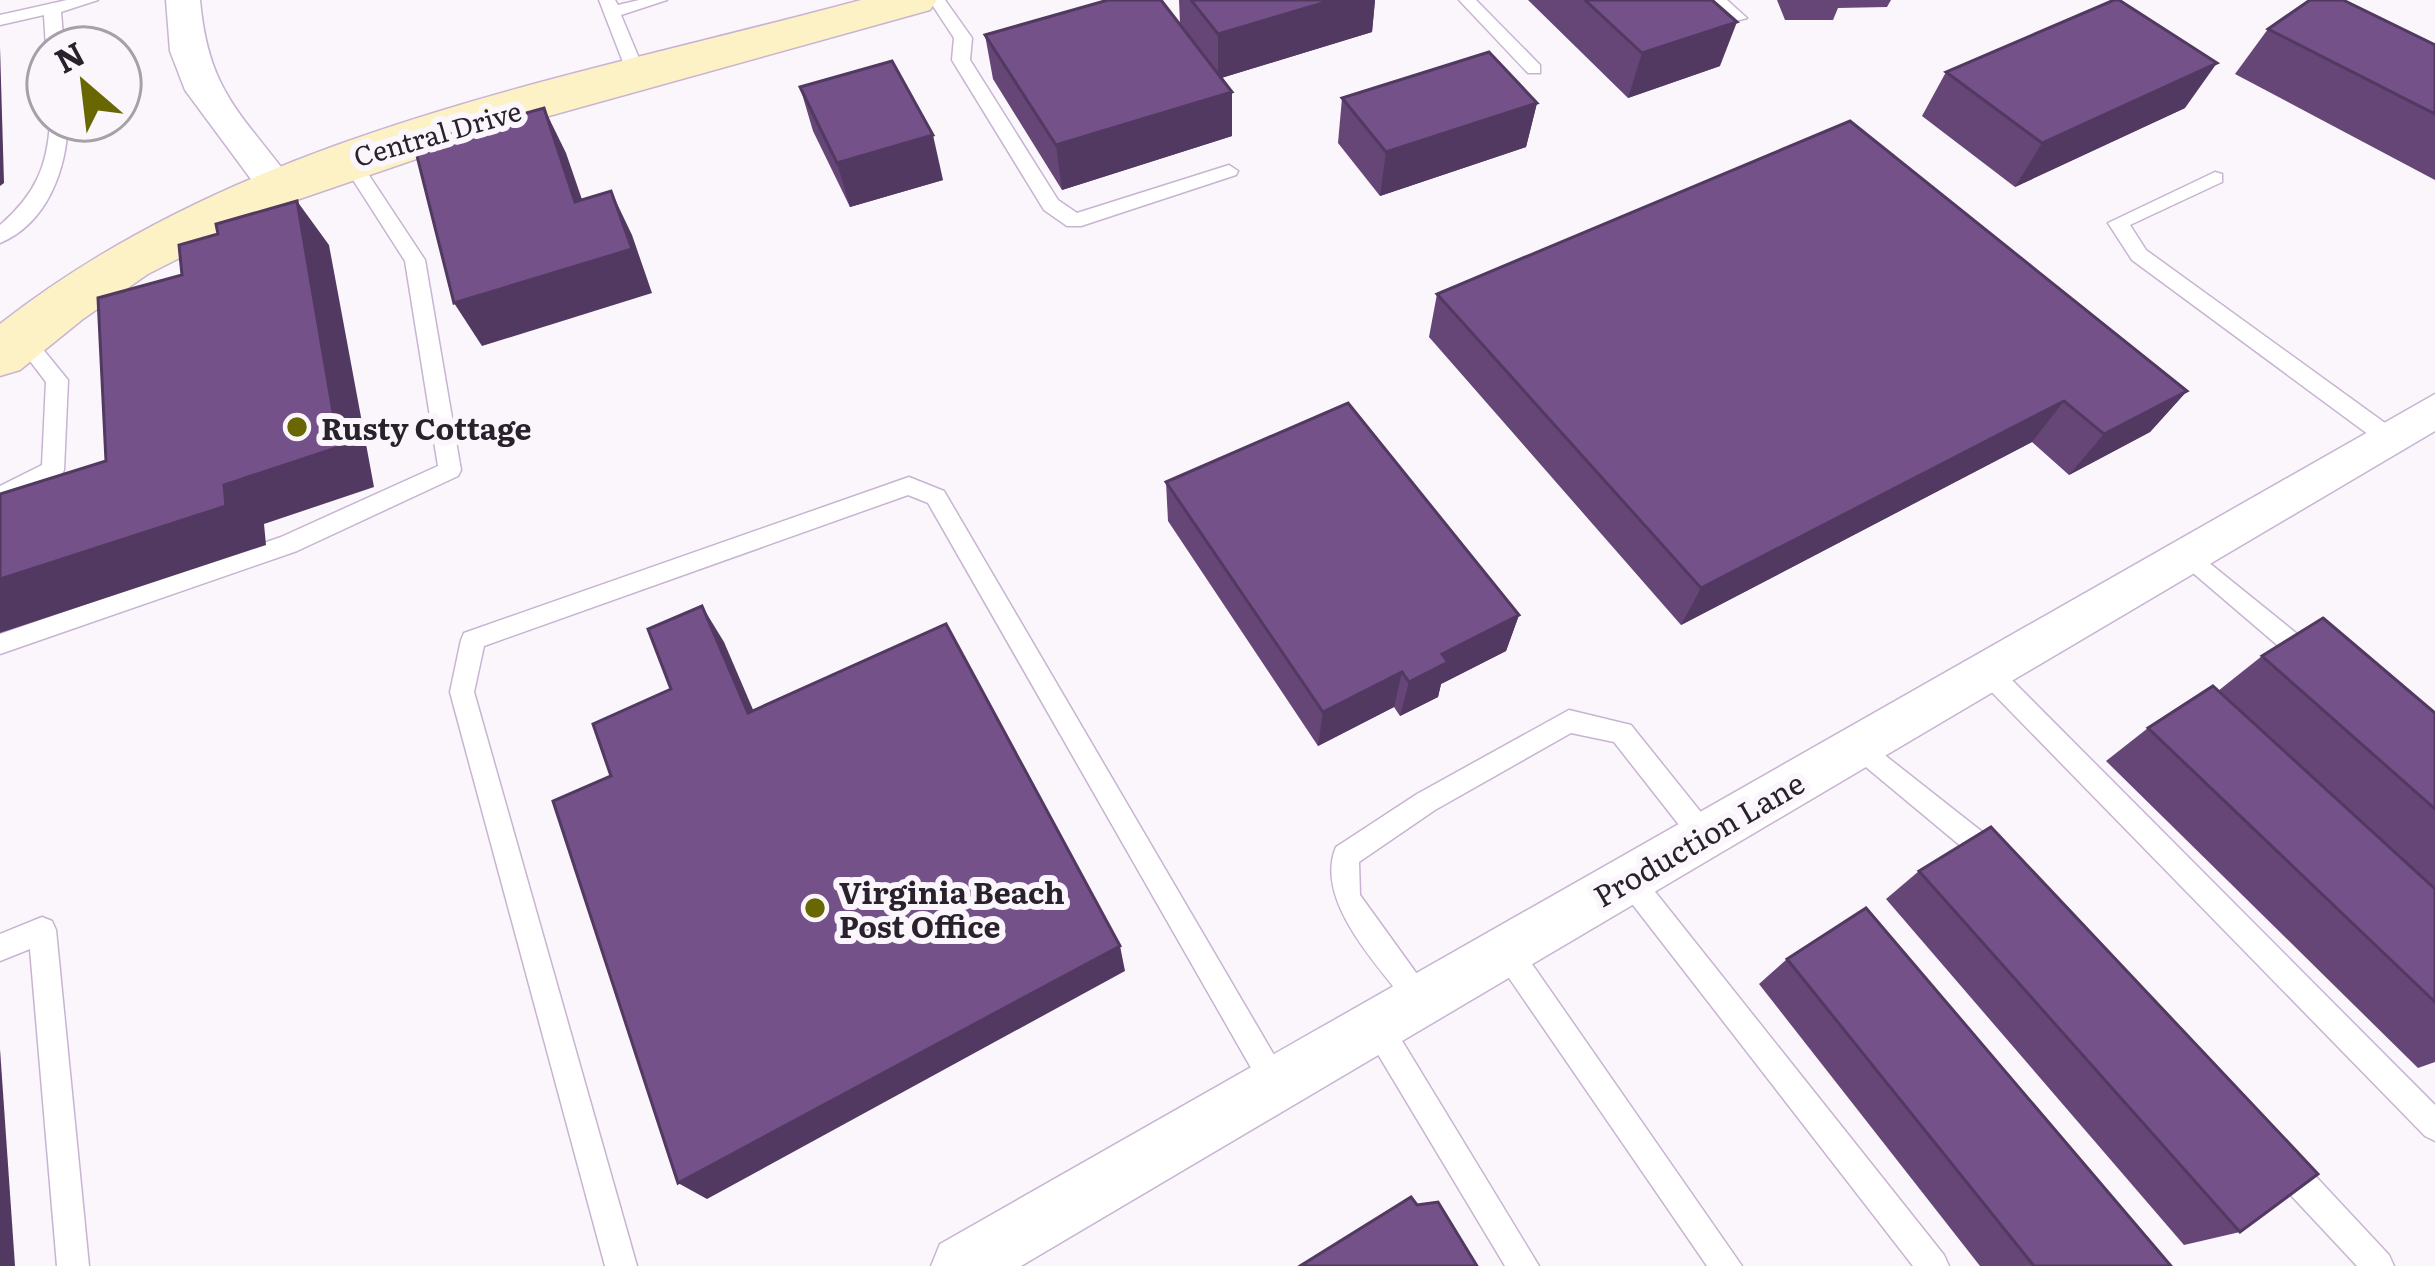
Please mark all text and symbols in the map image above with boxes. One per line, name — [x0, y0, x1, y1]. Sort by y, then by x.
north arrow — [24, 24, 144, 144]
text: N — [45, 27, 92, 83]
street label: Central Drive — [348, 89, 526, 175]
place label: Rusty Cottage — [321, 405, 531, 449]
marker: Rusty Cottage — [284, 414, 310, 440]
street label: Production Lane — [1584, 760, 1812, 916]
place label: Virginia Beach Post Office — [839, 869, 1065, 947]
marker: Virginia Beach Post Office — [802, 895, 828, 921]

